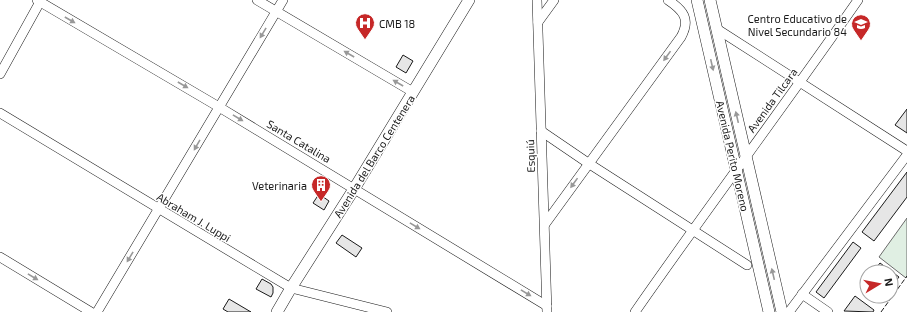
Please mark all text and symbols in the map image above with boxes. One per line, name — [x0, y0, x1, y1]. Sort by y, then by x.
hospital icon: CMB 18 — [354, 12, 376, 40]
place label: Centro Educativo de Nivel Secundario 84 — [748, 12, 847, 38]
school or university icon: Centro Educativo de Nivel Secundario 84 — [850, 13, 872, 41]
one-way arrow — [64, 16, 76, 23]
place label: CMB 18 — [379, 17, 415, 30]
one-way arrow — [260, 27, 267, 39]
one-way arrow — [344, 50, 354, 58]
one-way arrow — [663, 51, 671, 62]
one-way arrow — [710, 59, 716, 72]
street label: Avenida Tilcara — [744, 65, 800, 135]
one-way arrow — [392, 79, 404, 86]
one-way arrow — [177, 82, 189, 89]
street label: Avenida del Barco Centenera — [331, 92, 417, 220]
street label: Avenida Perito Moreno — [714, 99, 752, 213]
one-way arrow — [734, 111, 740, 123]
one-way arrow — [232, 115, 244, 122]
street label: Santa Catalina — [265, 117, 333, 165]
one-way arrow — [193, 139, 200, 151]
street label: Esquiú — [523, 139, 537, 173]
building icon: Veterinaria — [310, 174, 332, 202]
one-way arrow — [569, 178, 578, 189]
place label: Veterinaria — [252, 179, 307, 192]
street label: Abraham J. Luppi — [155, 190, 233, 244]
one-way arrow — [409, 222, 421, 229]
one-way arrow — [127, 251, 134, 263]
north arrow — [859, 264, 899, 304]
one-way arrow — [769, 268, 775, 280]
one-way arrow — [28, 273, 38, 281]
text: N — [882, 277, 896, 287]
one-way arrow — [520, 289, 532, 296]

